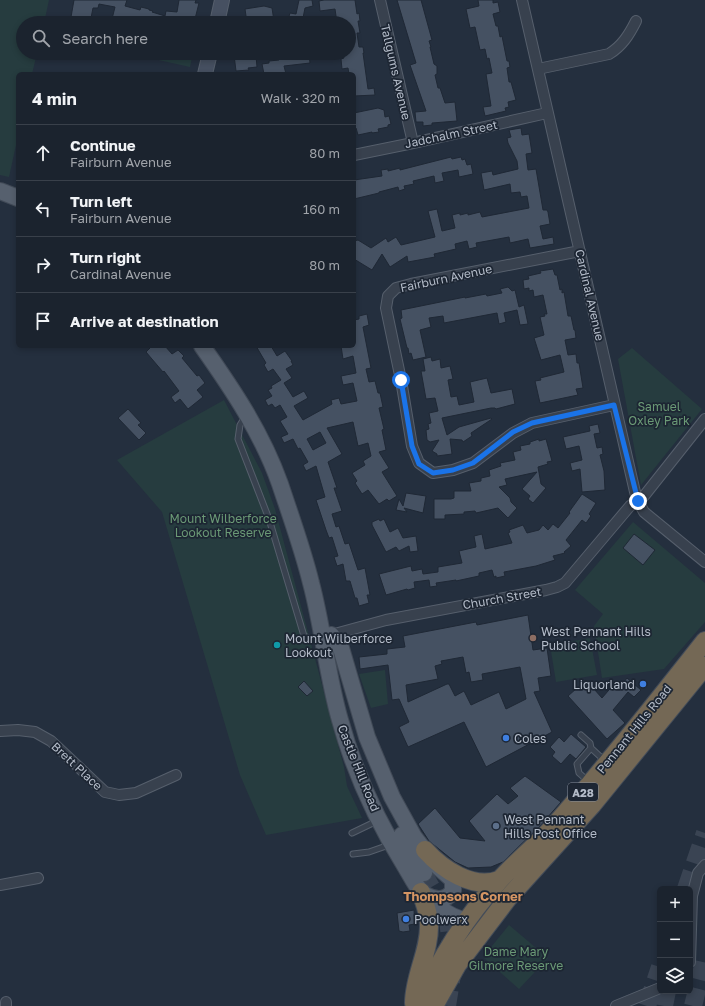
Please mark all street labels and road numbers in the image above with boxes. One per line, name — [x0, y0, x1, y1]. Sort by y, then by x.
street label: Tallgums Avenue — [378, 23, 414, 121]
street label: Jadchalm Street — [403, 117, 499, 151]
street label: Cardinal Avenue — [572, 248, 608, 342]
street label: Fairburn Avenue — [399, 261, 493, 295]
street label: Church Street — [461, 584, 543, 612]
street label: Pennant Hills Road — [594, 682, 674, 776]
street label: Castle Hill Road — [335, 722, 383, 814]
street label: Brett Place — [48, 739, 106, 793]
road number: A28 — [568, 783, 598, 801]

